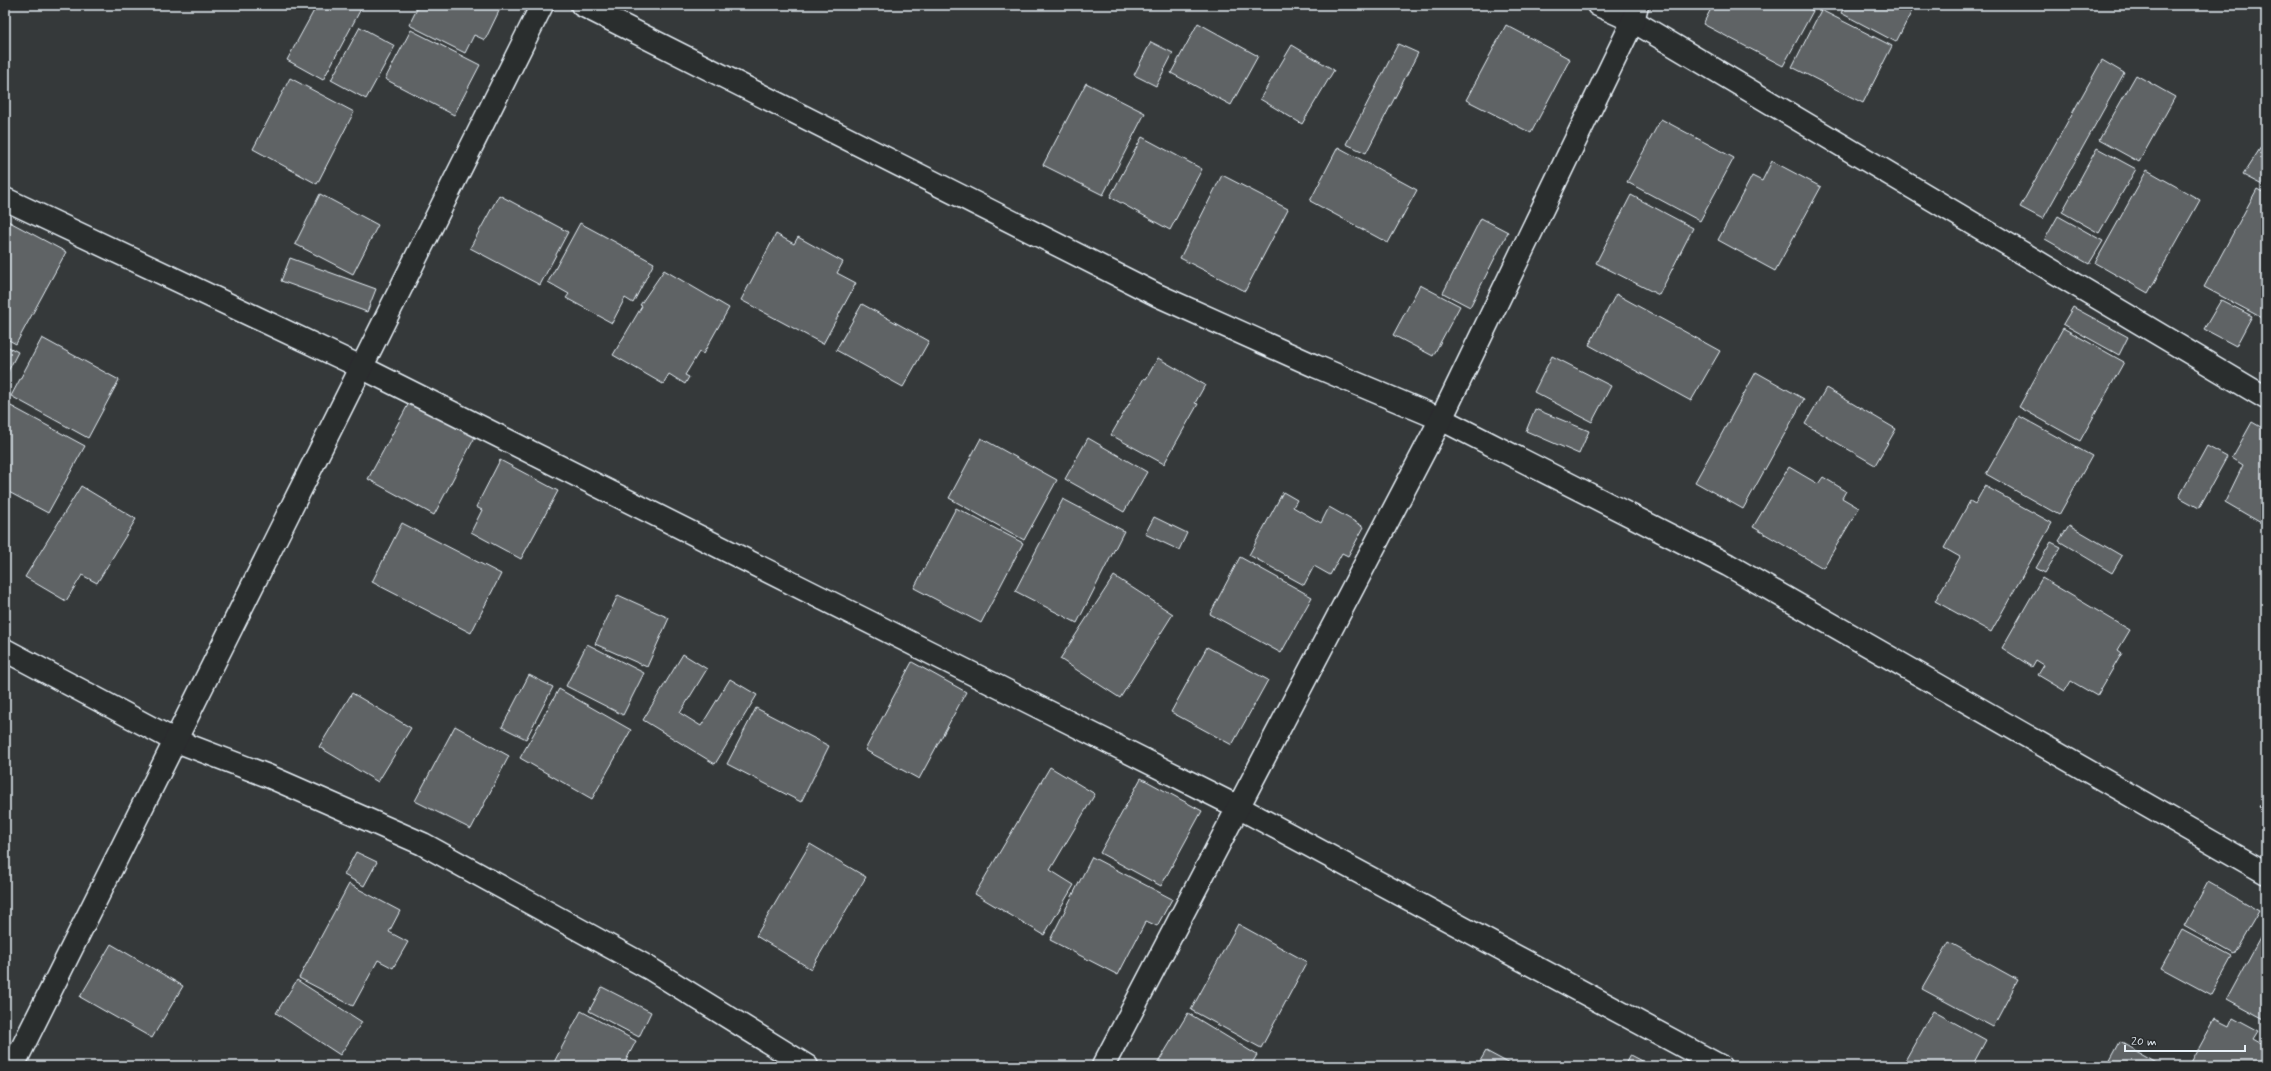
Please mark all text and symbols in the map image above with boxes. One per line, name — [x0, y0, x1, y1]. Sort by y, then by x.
scale bar — [2125, 1027, 2245, 1053]
text: 20 m — [2131, 1034, 2157, 1050]

